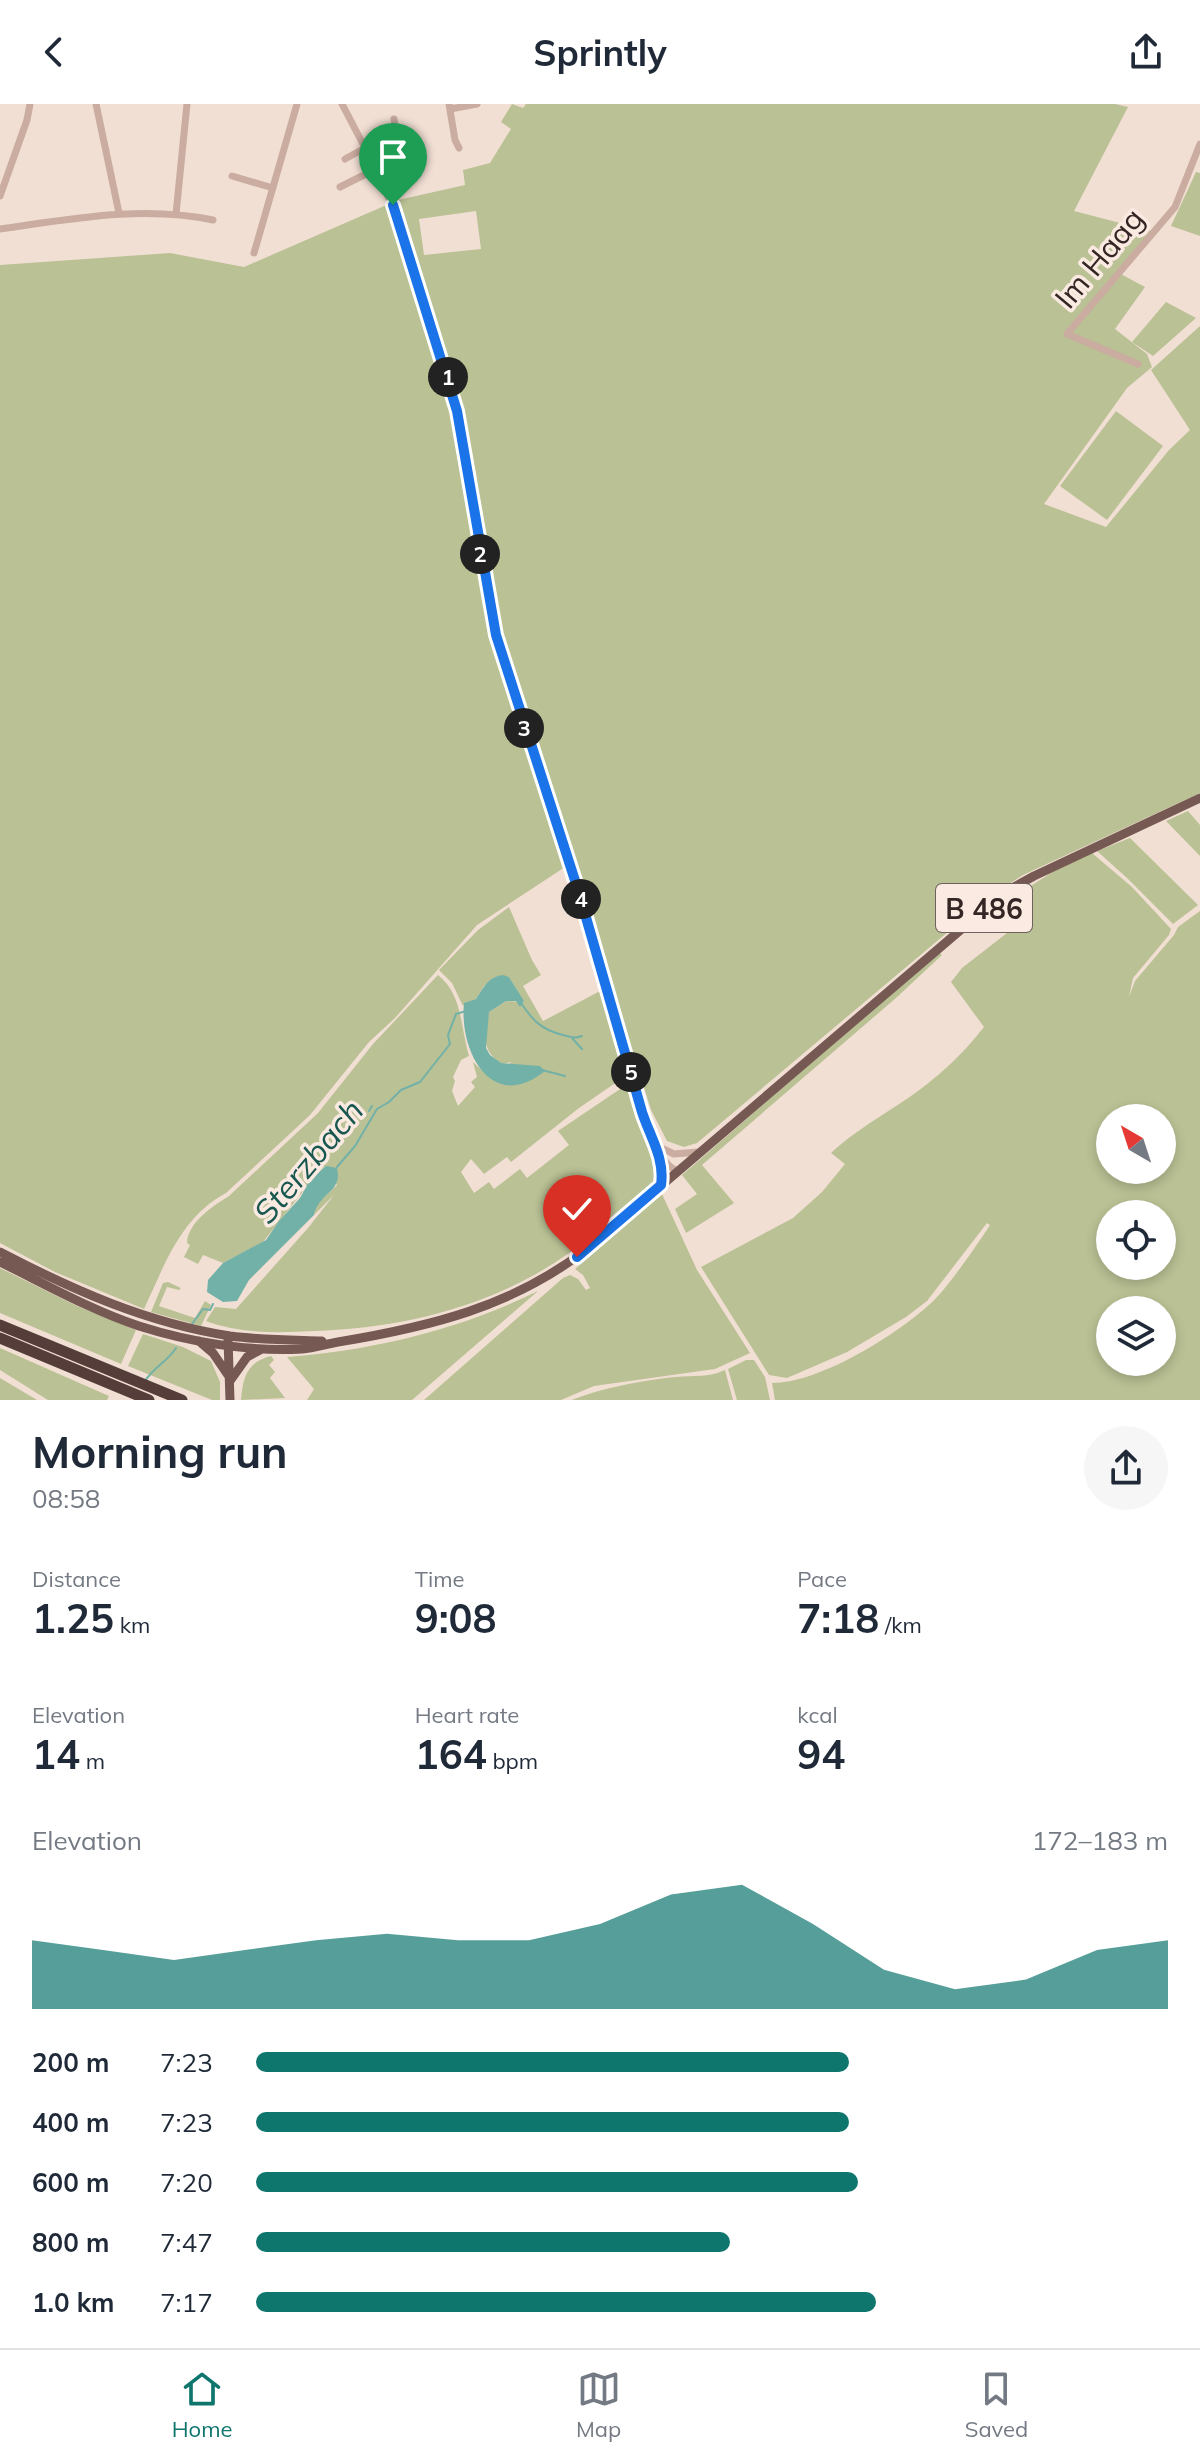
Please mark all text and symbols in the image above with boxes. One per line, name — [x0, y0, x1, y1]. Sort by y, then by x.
icon: back — [32, 30, 76, 74]
text: Sprintly — [533, 30, 667, 75]
icon: share — [1124, 30, 1168, 74]
pin — [359, 123, 427, 205]
icon: arrive — [371, 135, 415, 179]
street label: Im Haag — [1046, 200, 1152, 316]
pin: 1 — [428, 357, 468, 397]
text: 1 — [441, 363, 455, 391]
pin: 2 — [460, 534, 500, 574]
text: 2 — [473, 540, 487, 568]
pin: 3 — [504, 708, 544, 748]
text: 3 — [517, 714, 531, 742]
pin: 4 — [561, 879, 601, 919]
road number: B 486 — [936, 884, 1032, 932]
text: 4 — [574, 885, 588, 913]
pin: 5 — [611, 1052, 651, 1092]
text: 5 — [624, 1058, 638, 1086]
water label: Sterzbach — [245, 1091, 371, 1231]
north arrow — [1096, 1104, 1176, 1184]
map controls — [1096, 1104, 1176, 1376]
pin — [543, 1175, 611, 1257]
icon: check — [555, 1187, 599, 1231]
button: locate — [1096, 1200, 1176, 1280]
button: layers — [1096, 1296, 1176, 1376]
text: Morning run — [32, 1424, 288, 1479]
button: share — [1084, 1426, 1168, 1510]
text: 08:58 — [32, 1482, 100, 1515]
text: Distance — [32, 1565, 121, 1593]
text: Time — [415, 1565, 464, 1593]
text: Pace — [797, 1565, 847, 1593]
text: 1.25 — [32, 1593, 114, 1643]
text: 9:08 — [415, 1593, 497, 1643]
text: 7:18 — [797, 1593, 879, 1643]
text: km — [114, 1611, 150, 1639]
text: /km — [879, 1611, 922, 1639]
text: Elevation — [32, 1701, 125, 1729]
text: Heart rate — [415, 1701, 519, 1729]
text: kcal — [797, 1701, 838, 1729]
text: 14 — [32, 1729, 80, 1779]
text: 164 — [415, 1729, 487, 1779]
text: 94 — [797, 1729, 845, 1779]
text: m — [80, 1747, 105, 1775]
text: bpm — [487, 1747, 538, 1775]
text: Elevation — [32, 1824, 142, 1857]
text: 172–183 m — [1032, 1824, 1168, 1857]
text: 200 m — [32, 2046, 109, 2079]
text: 7:23 — [160, 2046, 213, 2079]
text: 400 m — [32, 2106, 109, 2139]
text: 7:23 — [160, 2106, 213, 2139]
text: 600 m — [32, 2166, 109, 2199]
text: 7:20 — [160, 2166, 213, 2199]
text: 800 m — [32, 2226, 109, 2259]
text: 7:47 — [160, 2226, 213, 2259]
text: 1.0 km — [32, 2286, 115, 2319]
text: 7:17 — [160, 2286, 213, 2319]
tab: Home — [172, 2367, 232, 2443]
tab: Map — [576, 2367, 621, 2443]
tab: Saved — [965, 2367, 1028, 2443]

